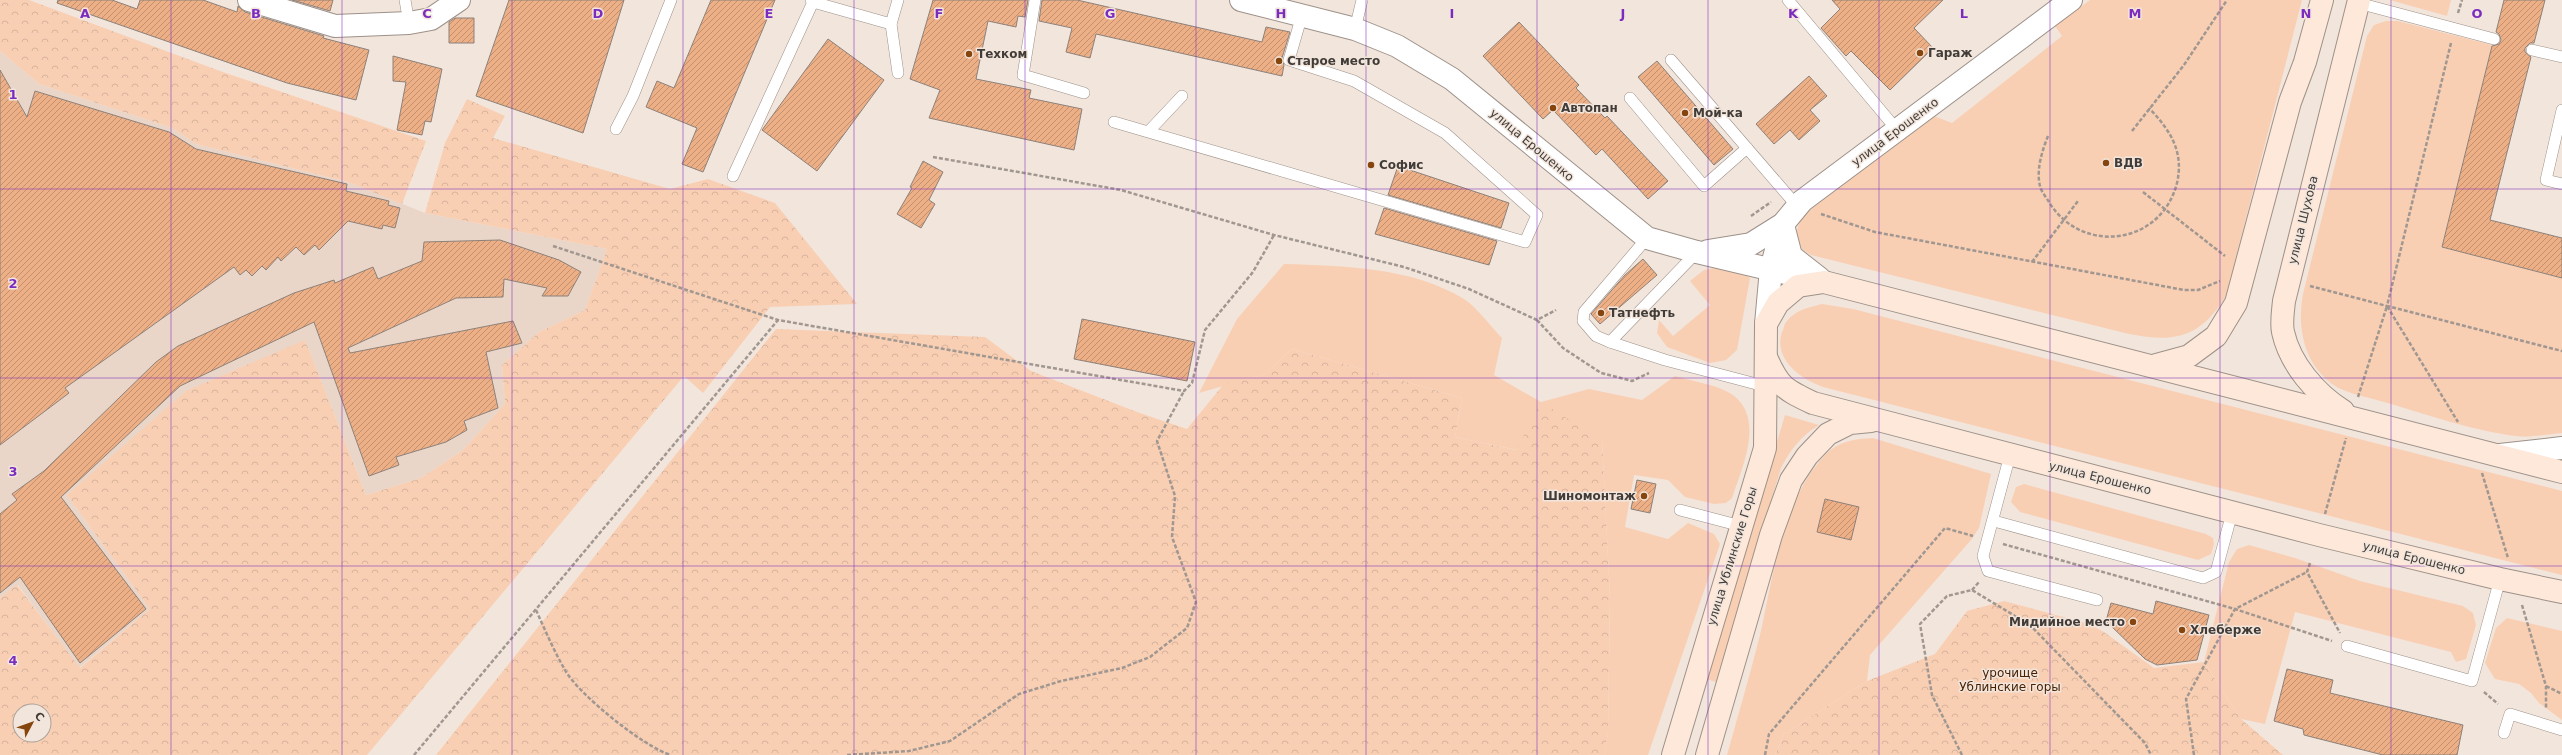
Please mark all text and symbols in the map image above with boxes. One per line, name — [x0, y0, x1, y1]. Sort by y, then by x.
text: A — [80, 6, 90, 21]
text: B — [251, 6, 261, 21]
text: C — [422, 6, 432, 21]
text: D — [593, 6, 604, 21]
text: E — [765, 6, 773, 21]
text: F — [935, 6, 943, 21]
text: G — [1105, 6, 1115, 21]
text: H — [1276, 6, 1286, 21]
text: I — [1450, 6, 1454, 21]
text: J — [1620, 6, 1625, 21]
text: K — [1788, 6, 1799, 21]
text: L — [1960, 6, 1968, 21]
text: M — [2129, 6, 2141, 21]
text: N — [2301, 6, 2311, 21]
text: O — [2471, 6, 2483, 21]
place label: Гараж — [1928, 46, 1972, 60]
place label: Техком — [977, 47, 1027, 61]
marker: Гараж — [1915, 48, 1925, 58]
marker: Техком — [964, 49, 974, 59]
place label: Старое место — [1287, 54, 1380, 68]
marker: Старое место — [1274, 56, 1284, 66]
text: 1 — [8, 87, 18, 102]
street label: улица Ерошенко — [1849, 95, 1941, 169]
place label: Автопан — [1561, 101, 1618, 115]
marker: Автопан — [1548, 103, 1558, 113]
street label: улица Ерошенко — [1487, 106, 1577, 184]
place label: Мой-ка — [1693, 106, 1743, 120]
marker: Мой-ка — [1680, 108, 1690, 118]
place label: ВДВ — [2114, 156, 2143, 170]
place label: Софис — [1379, 158, 1423, 172]
marker: ВДВ — [2101, 158, 2111, 168]
marker: Софис — [1366, 160, 1376, 170]
street label: улица Шухова — [2285, 174, 2321, 266]
text: 2 — [8, 276, 18, 291]
place label: Татнефть — [1609, 306, 1676, 320]
marker: Татнефть — [1596, 308, 1606, 318]
street label: улица Ерошенко — [2047, 458, 2153, 498]
text: 3 — [8, 464, 18, 479]
street label: улица Ублинские Горы — [1704, 485, 1760, 627]
place label: Шиномонтаж — [1543, 489, 1636, 503]
marker: Шиномонтаж — [1639, 491, 1649, 501]
street label: улица Ерошенко — [2361, 538, 2467, 578]
place label: Мидийное место — [2009, 615, 2125, 629]
marker: Мидийное место — [2128, 617, 2138, 627]
place label: Хлеберже — [2190, 623, 2261, 637]
marker: Хлеберже — [2177, 625, 2187, 635]
text: 4 — [8, 653, 18, 668]
park label: урочище Ублинские горы — [1959, 666, 2061, 694]
north arrow — [12, 703, 52, 743]
text: С — [32, 709, 47, 724]

